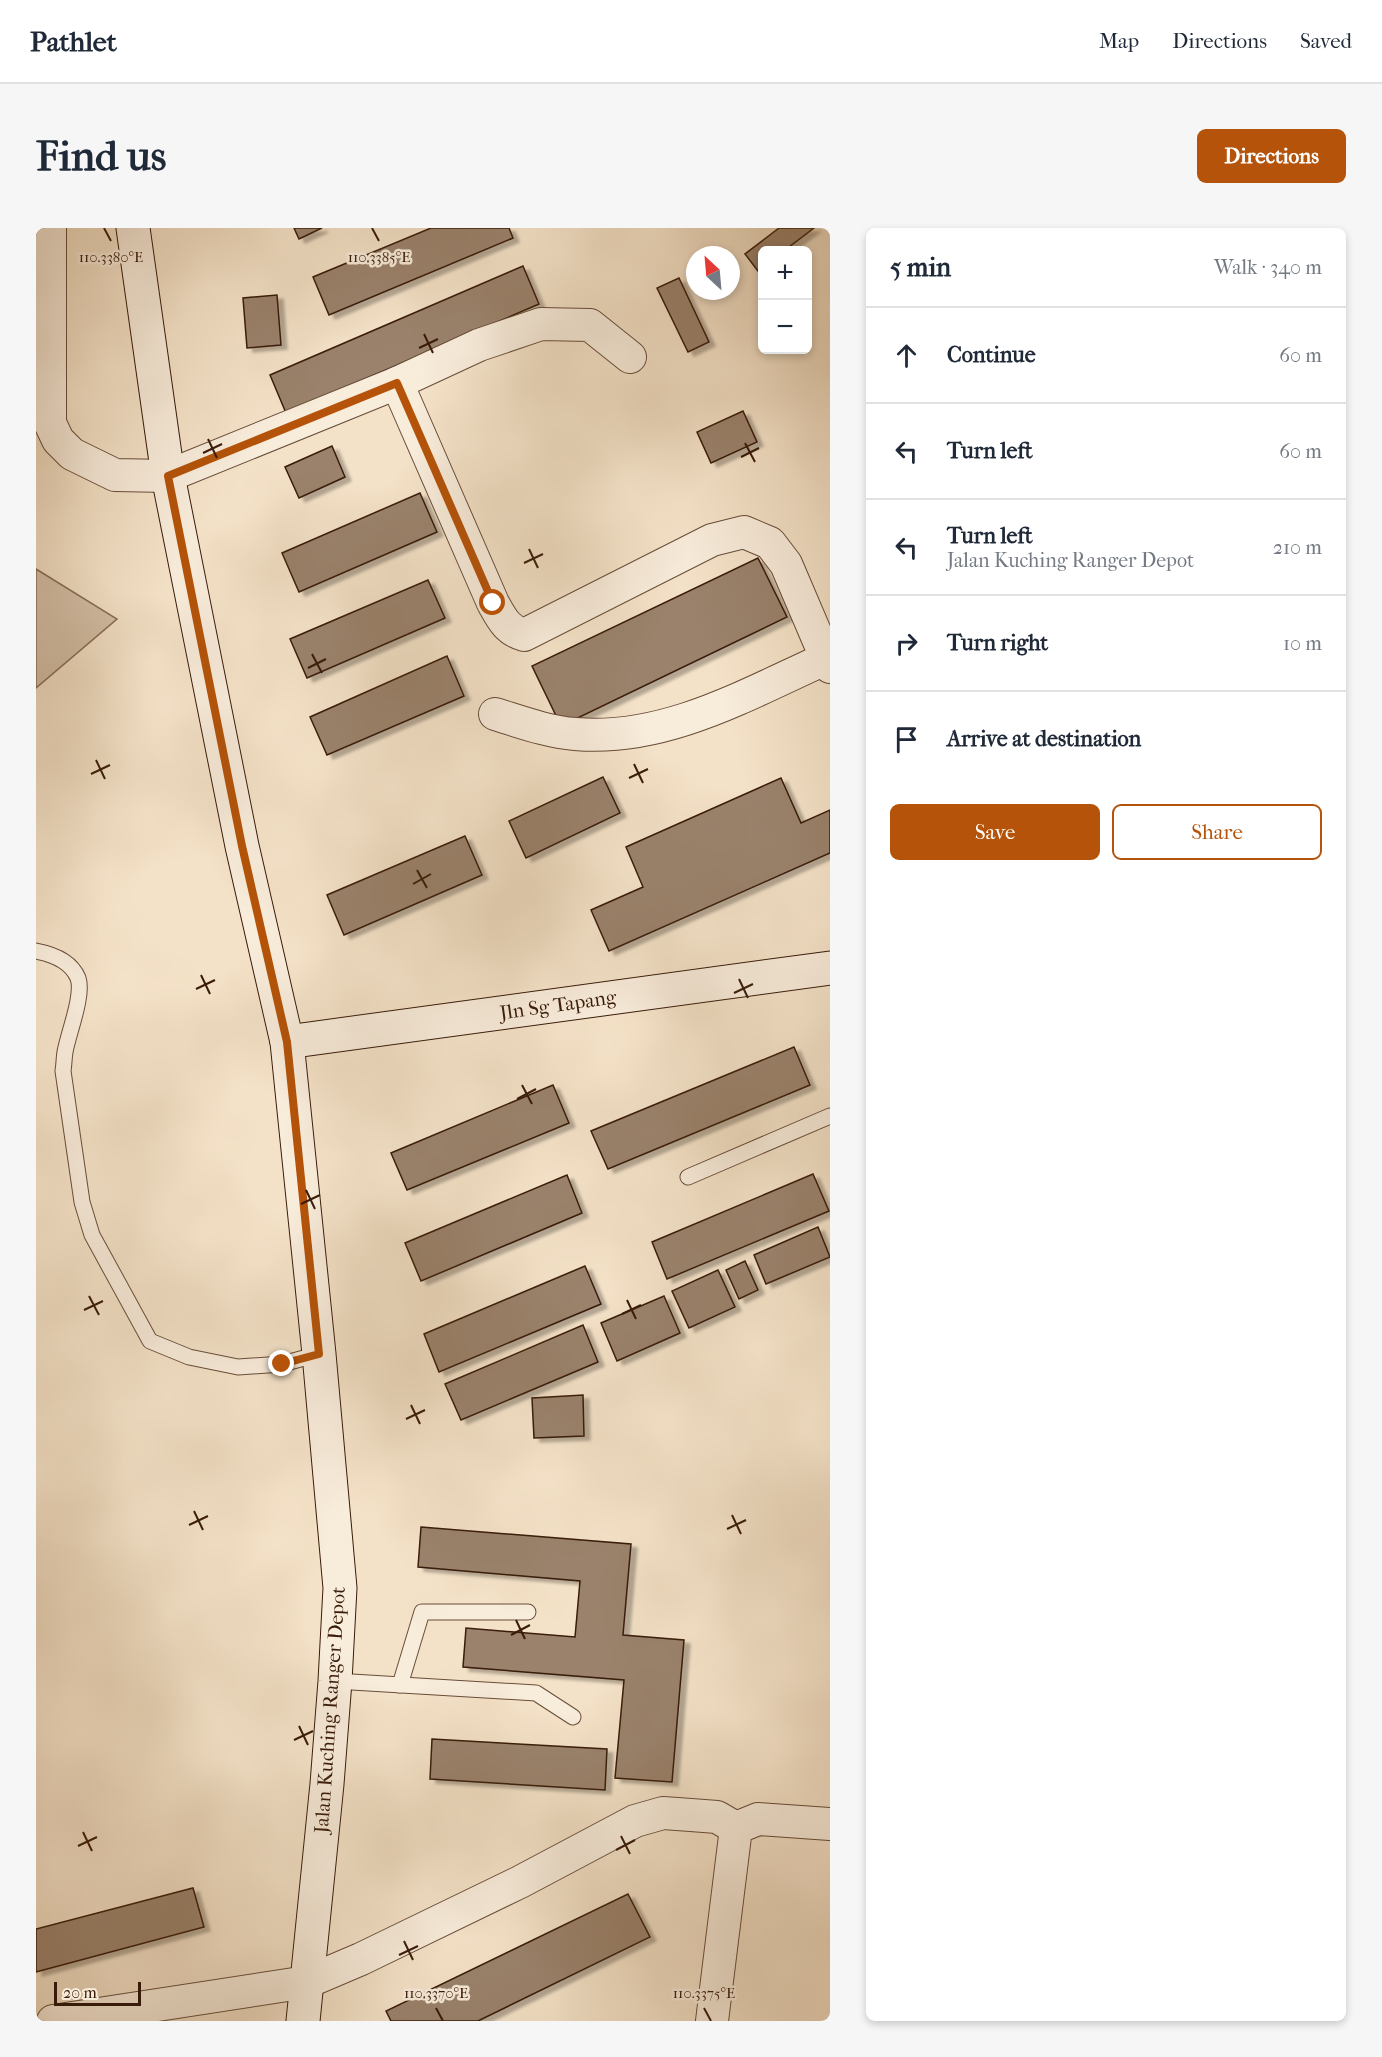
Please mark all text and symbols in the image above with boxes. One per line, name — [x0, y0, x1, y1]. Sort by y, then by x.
text: Pathlet — [30, 25, 117, 58]
text: Map — [1099, 29, 1139, 53]
text: Directions — [1172, 29, 1267, 53]
text: Saved — [1300, 29, 1352, 53]
button: Directions — [1197, 129, 1346, 183]
text: Find us — [36, 132, 166, 181]
north arrow — [686, 246, 740, 300]
map controls — [758, 246, 812, 354]
button: + — [758, 246, 812, 300]
text: 110.3380°E — [79, 248, 143, 266]
text: 110.3385°E — [348, 248, 410, 266]
text: 5 min — [890, 252, 951, 283]
text: Walk · 340 m — [1214, 256, 1322, 279]
button: − — [758, 300, 812, 354]
icon: ahead — [890, 339, 923, 372]
text: Continue — [947, 342, 1036, 368]
text: 60 m — [1279, 344, 1322, 367]
icon: left — [890, 435, 923, 468]
text: Turn left — [947, 438, 1033, 464]
text: 60 m — [1279, 440, 1322, 463]
text: Turn left — [947, 523, 1033, 549]
icon: left — [890, 531, 923, 564]
text: 210 m — [1273, 536, 1322, 559]
text: Jalan Kuching Ranger Depot — [947, 549, 1194, 572]
route start — [479, 589, 505, 615]
icon: right — [890, 627, 923, 660]
text: Turn right — [947, 630, 1048, 656]
text: 10 m — [1283, 632, 1322, 655]
icon: arrive — [890, 723, 923, 756]
text: Arrive at destination — [947, 726, 1141, 752]
button: Save — [890, 804, 1100, 860]
button: Share — [1112, 804, 1322, 860]
street label: Jln Sg Tapang — [496, 985, 618, 1025]
route end — [268, 1350, 294, 1376]
street label: Jalan Kuching Ranger Depot — [310, 1586, 350, 1836]
scale bar — [54, 1979, 141, 2006]
text: 20 m — [63, 1983, 97, 2002]
text: 110.3370°E — [404, 1984, 468, 2002]
text: 110.3375°E — [673, 1984, 735, 2002]

